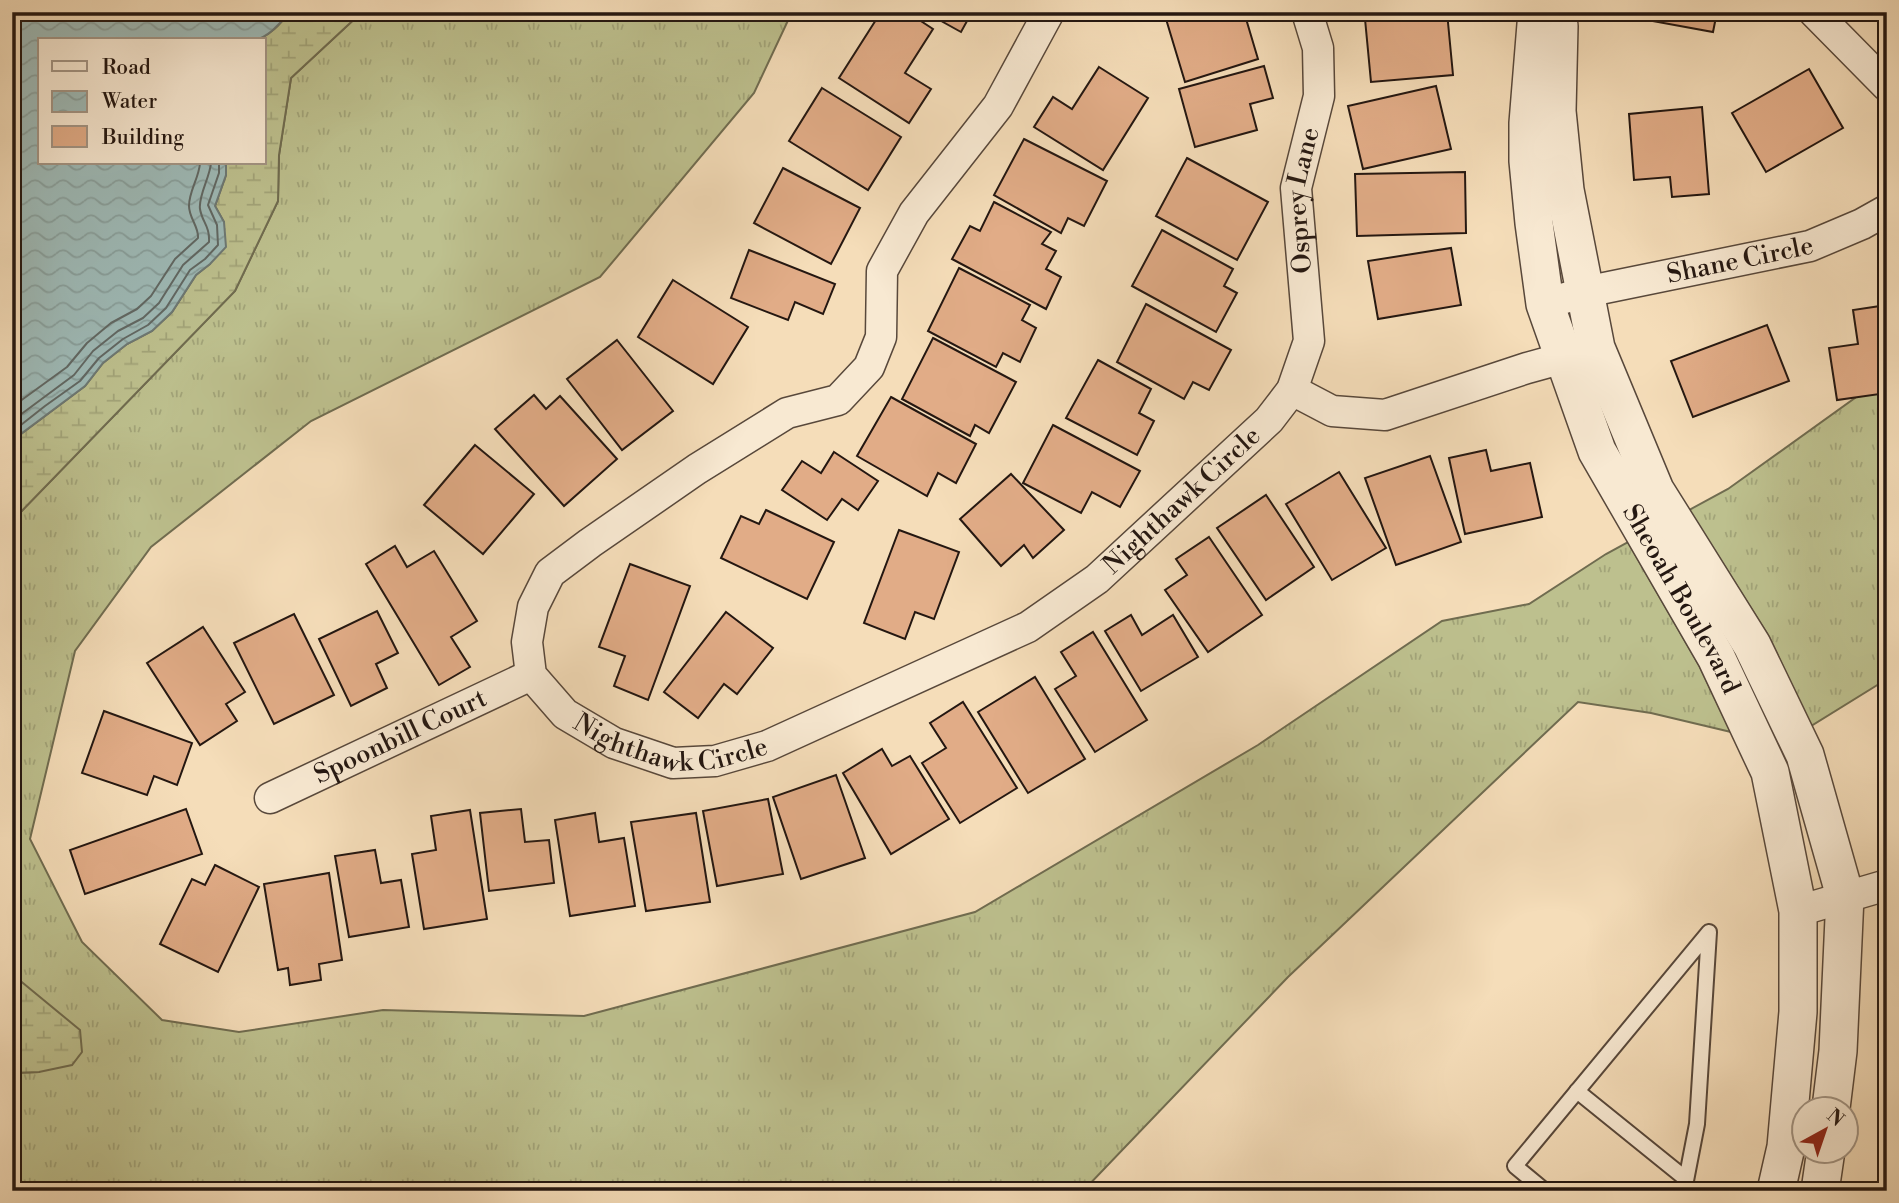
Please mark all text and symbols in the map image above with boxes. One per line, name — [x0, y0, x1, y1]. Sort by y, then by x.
legend — [38, 38, 266, 164]
text: Road — [102, 55, 151, 81]
text: Water — [101, 89, 157, 115]
street label: Osprey Lane — [1280, 124, 1327, 275]
text: Building — [101, 125, 184, 151]
street label: Shane Circle — [1664, 230, 1816, 291]
street label: Nighthawk Circle — [1097, 420, 1267, 581]
street label: Sheoah Boulevard — [1615, 499, 1747, 699]
street label: Spoonbill Court — [309, 682, 492, 791]
street label: Nighthawk Circle — [568, 707, 771, 780]
north arrow — [1790, 1094, 1860, 1164]
text: N — [1822, 1104, 1849, 1132]

